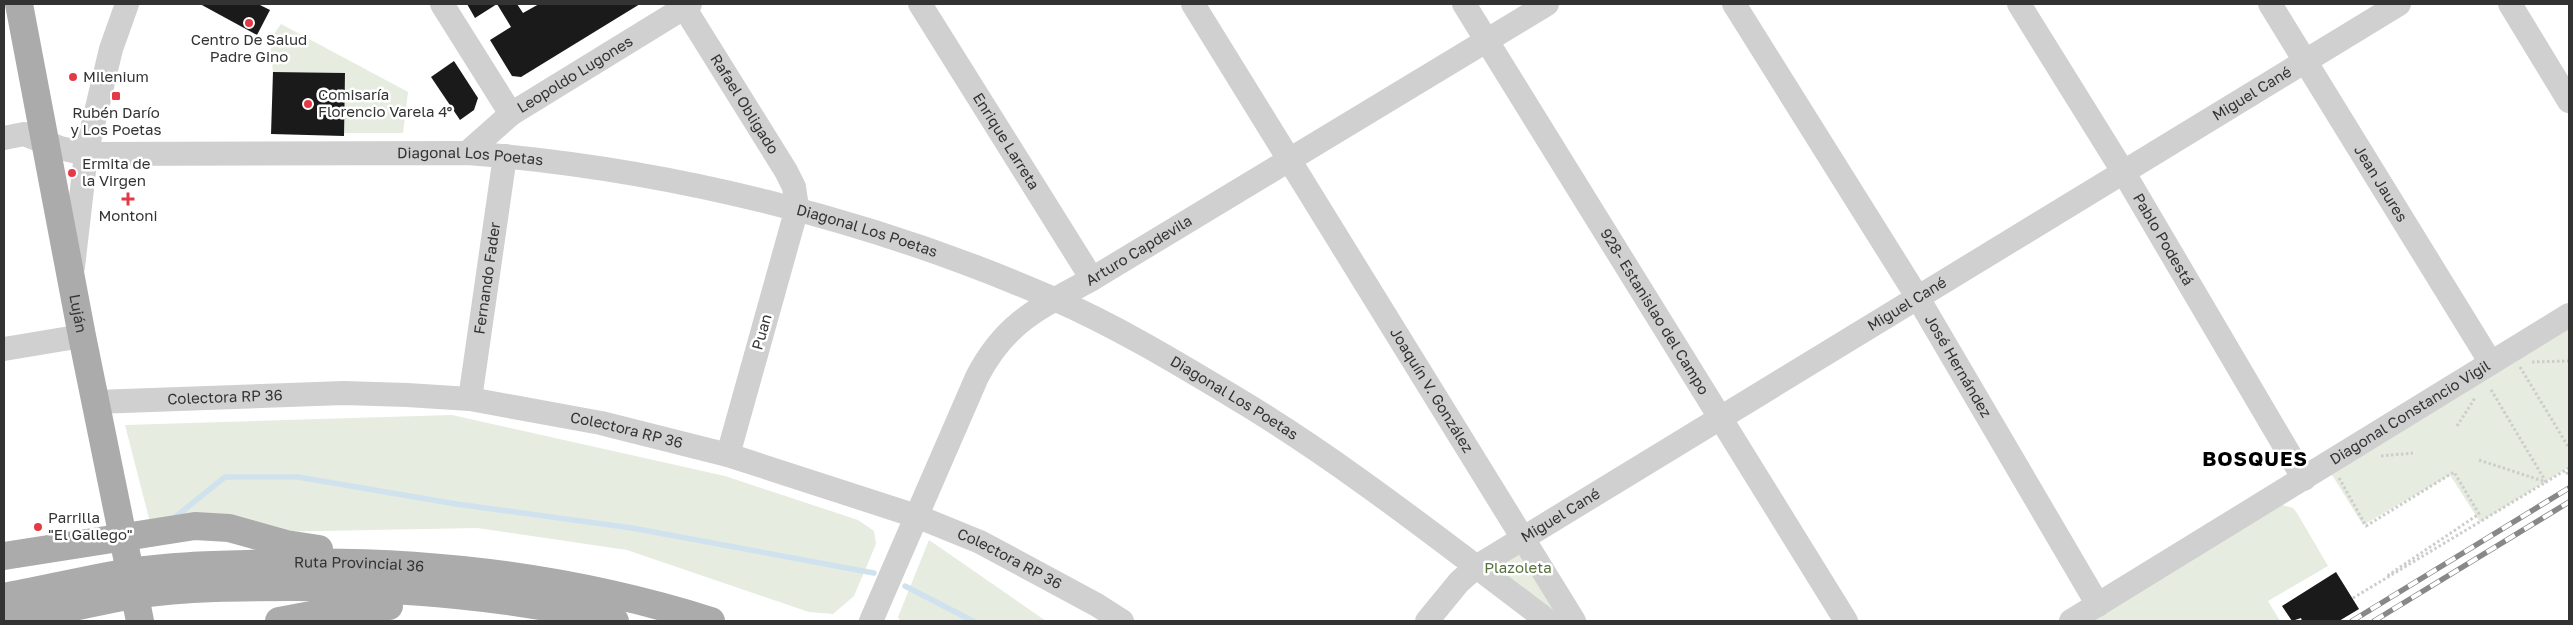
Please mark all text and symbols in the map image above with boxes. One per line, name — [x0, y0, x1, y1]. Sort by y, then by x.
marker: Centro De Salud Padre Gino — [243, 17, 255, 29]
place label: Centro De Salud Padre Gino — [191, 30, 307, 65]
street label: Leopoldo Lugones — [513, 31, 636, 116]
street label: Rafael Obligado — [707, 50, 783, 157]
street label: Miguel Cané — [2209, 62, 2294, 124]
place label: Milenium — [83, 67, 149, 85]
marker: Milenium — [67, 71, 79, 83]
place label: Comisaría Florencio Varela 4° — [318, 85, 453, 120]
street label: Enrique Larreta — [970, 89, 1044, 193]
marker: Rubén Darío y Los Poetas — [110, 90, 122, 102]
marker: Comisaría Florencio Varela 4° — [302, 98, 314, 110]
place label: Rubén Darío y Los Poetas — [70, 103, 162, 138]
street label: Jean Jaures — [2351, 141, 2412, 225]
street label: Diagonal Los Poetas — [397, 143, 544, 168]
place label: Ermita de la Virgen — [82, 154, 151, 189]
marker: Ermita de la Virgen — [66, 167, 78, 179]
street label: Pablo Podestá — [2130, 190, 2198, 288]
marker: Montoni — [122, 193, 134, 205]
street label: Diagonal Los Poetas — [795, 200, 940, 260]
place label: Montoni — [98, 206, 158, 224]
street label: Arturo Capdevila — [1082, 211, 1195, 289]
street label: Fernando Fader — [469, 221, 503, 335]
street label: 928- Estanislao del Campo — [1597, 225, 1714, 398]
street label: Miguel Cané — [1864, 272, 1950, 334]
street label: Luján — [66, 292, 91, 334]
street label: José Hernández — [1922, 311, 1996, 421]
street label: Puan — [747, 312, 775, 352]
street label: Joaquín V. González — [1387, 324, 1478, 456]
street label: Diagonal Los Poetas — [1167, 351, 1302, 443]
street label: Diagonal Constancio Vigil — [2326, 356, 2493, 468]
street label: Colectora RP 36 — [167, 385, 283, 407]
street label: Colectora RP 36 — [569, 408, 685, 451]
district label: BOSQUES — [2202, 446, 2308, 470]
street label: Miguel Cané — [1517, 484, 1603, 546]
place label: Parrilla "El Gallego" — [48, 508, 133, 543]
marker: Parrilla "El Gallego" — [32, 521, 44, 533]
street label: Colectora RP 36 — [955, 524, 1065, 592]
street label: Ruta Provincial 36 — [294, 552, 425, 575]
park label: Plazoleta — [1484, 558, 1552, 576]

